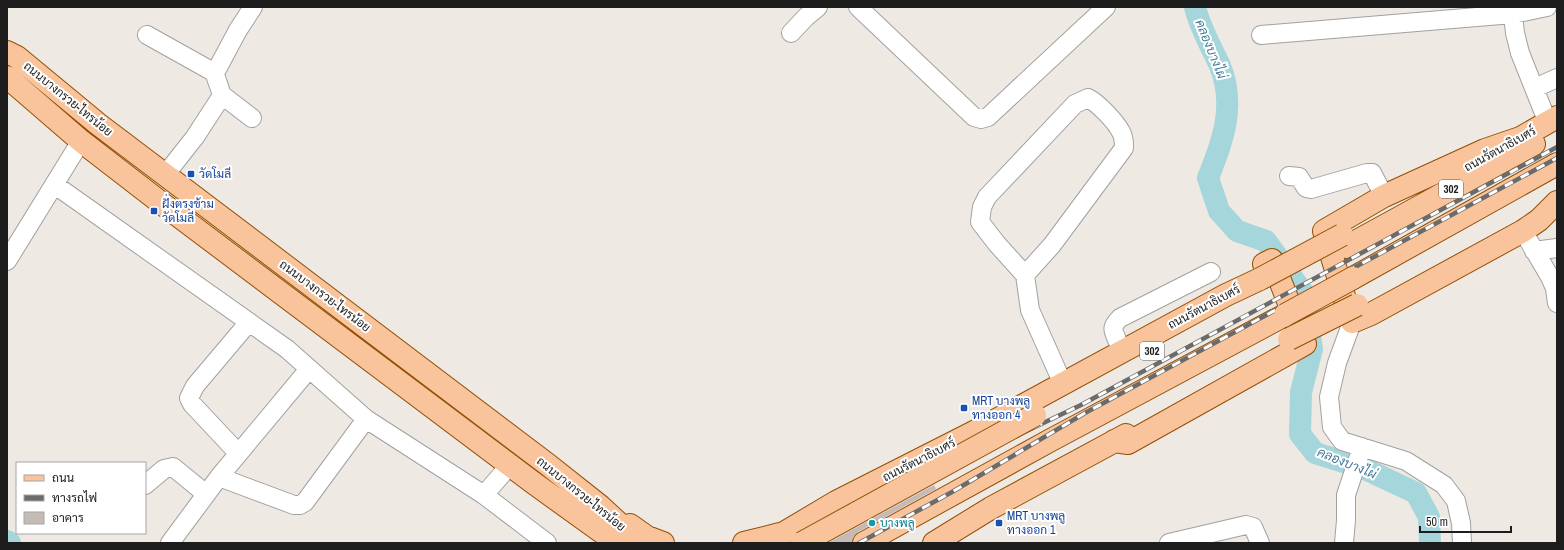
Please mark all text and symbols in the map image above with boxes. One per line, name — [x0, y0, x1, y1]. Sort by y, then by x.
water label: คลองบางไผ่ — [1191, 17, 1231, 82]
street label: ถนนบางกรวย-ไทรน้อย — [20, 58, 116, 140]
street label: ถนนรัตนาธิเบศร์ — [1461, 123, 1539, 175]
place label: วัดโมลี — [199, 166, 231, 182]
marker: วัดโมลี — [186, 169, 196, 179]
road number: 302 — [1439, 180, 1463, 198]
place label: ฝั่งตรงข้าม วัดโมลี — [162, 193, 214, 226]
marker: ฝั่งตรงข้าม วัดโมลี — [149, 206, 159, 216]
street label: ถนนบางกรวย-ไทรน้อย — [276, 256, 374, 336]
street label: ถนนรัตนาธิเบศร์ — [1165, 281, 1243, 333]
road number: 302 — [1140, 342, 1164, 360]
place label: MRT บางพลู ทางออก 4 — [972, 393, 1030, 423]
marker: MRT บางพลู ทางออก 4 — [959, 403, 969, 413]
street label: ถนนรัตนาธิเบศร์ — [880, 435, 958, 485]
water label: คลองบางไผ่ — [1315, 443, 1380, 483]
street label: ถนนบางกรวย-ไทรน้อย — [533, 453, 629, 535]
legend — [16, 462, 146, 534]
text: ถนน — [52, 470, 75, 486]
text: ทางรถไฟ — [52, 490, 97, 506]
place label: MRT บางพลู ทางออก 1 — [1007, 508, 1065, 538]
scale bar — [1420, 508, 1511, 534]
text: อาคาร — [52, 510, 84, 526]
text: 50 m — [1426, 514, 1448, 530]
place label: บางพลู — [880, 515, 915, 531]
marker: บางพลู — [867, 518, 877, 528]
marker: MRT บางพลู ทางออก 1 — [994, 518, 1004, 528]

